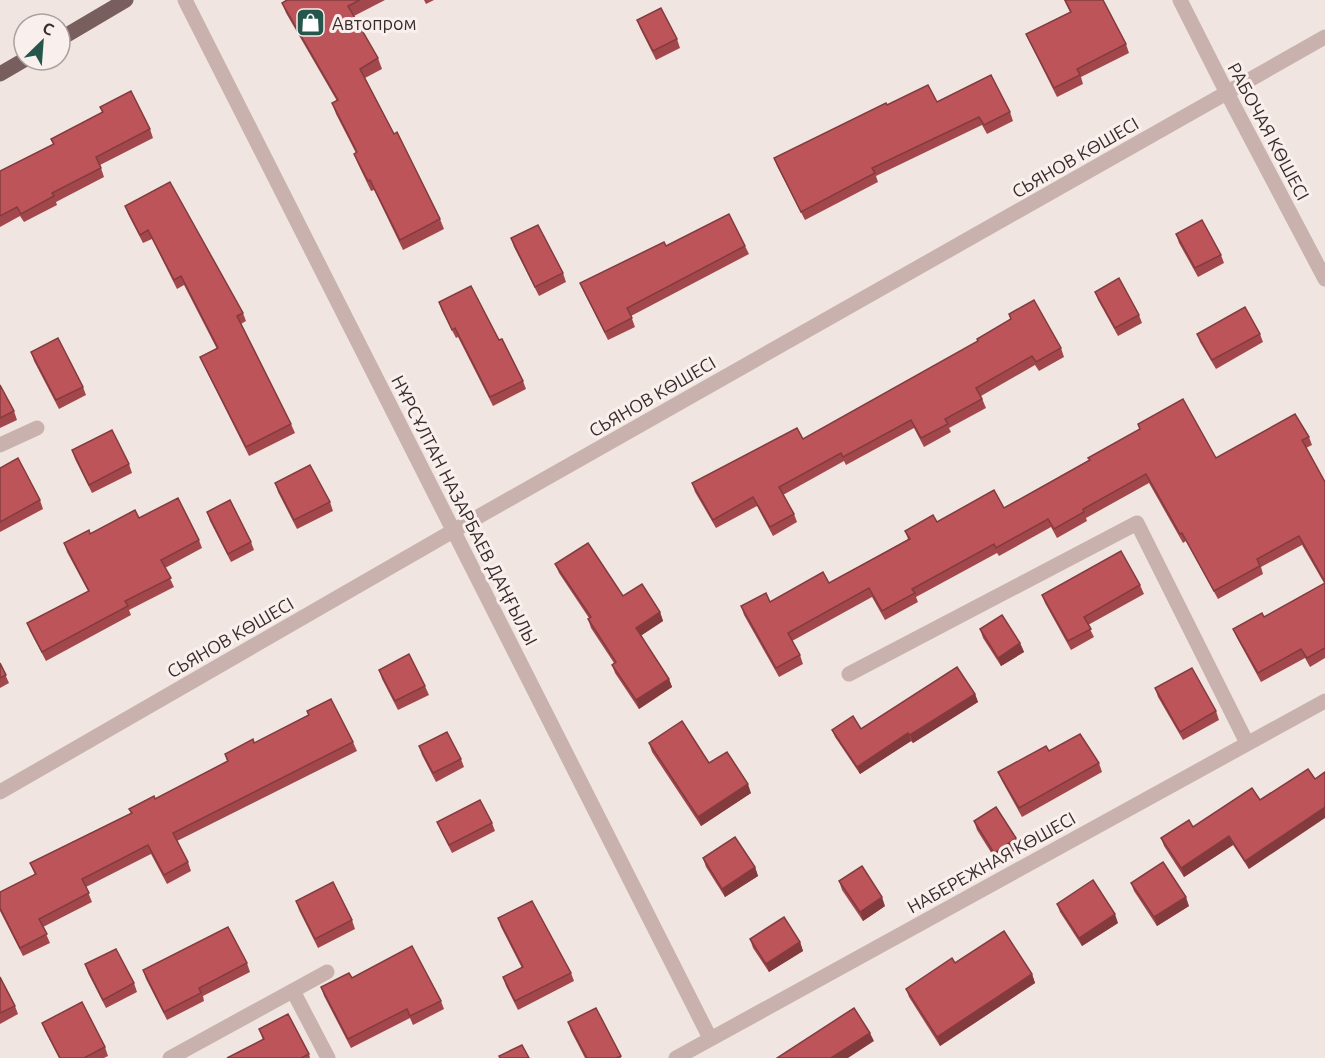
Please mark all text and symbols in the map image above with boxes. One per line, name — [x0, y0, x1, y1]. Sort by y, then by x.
shop icon: Автопром — [295, 7, 327, 39]
north arrow — [12, 12, 72, 72]
place label: Автопром — [332, 13, 417, 33]
text: С — [40, 18, 57, 39]
street label: РАБОЧАЯ КӨШЕСІ — [1224, 59, 1314, 203]
street label: СЬЯНОВ КӨШЕСІ — [1008, 113, 1142, 201]
street label: СЬЯНОВ КӨШЕСІ — [585, 352, 719, 440]
street label: НҰРСҰЛТАН НАЗАРБАЕВ ДАҢҒЫЛЫ — [388, 372, 542, 648]
street label: СЬЯНОВ КӨШЕСІ — [163, 593, 297, 681]
street label: НАБЕРЕЖНАЯ КӨШЕСІ — [903, 807, 1079, 917]

